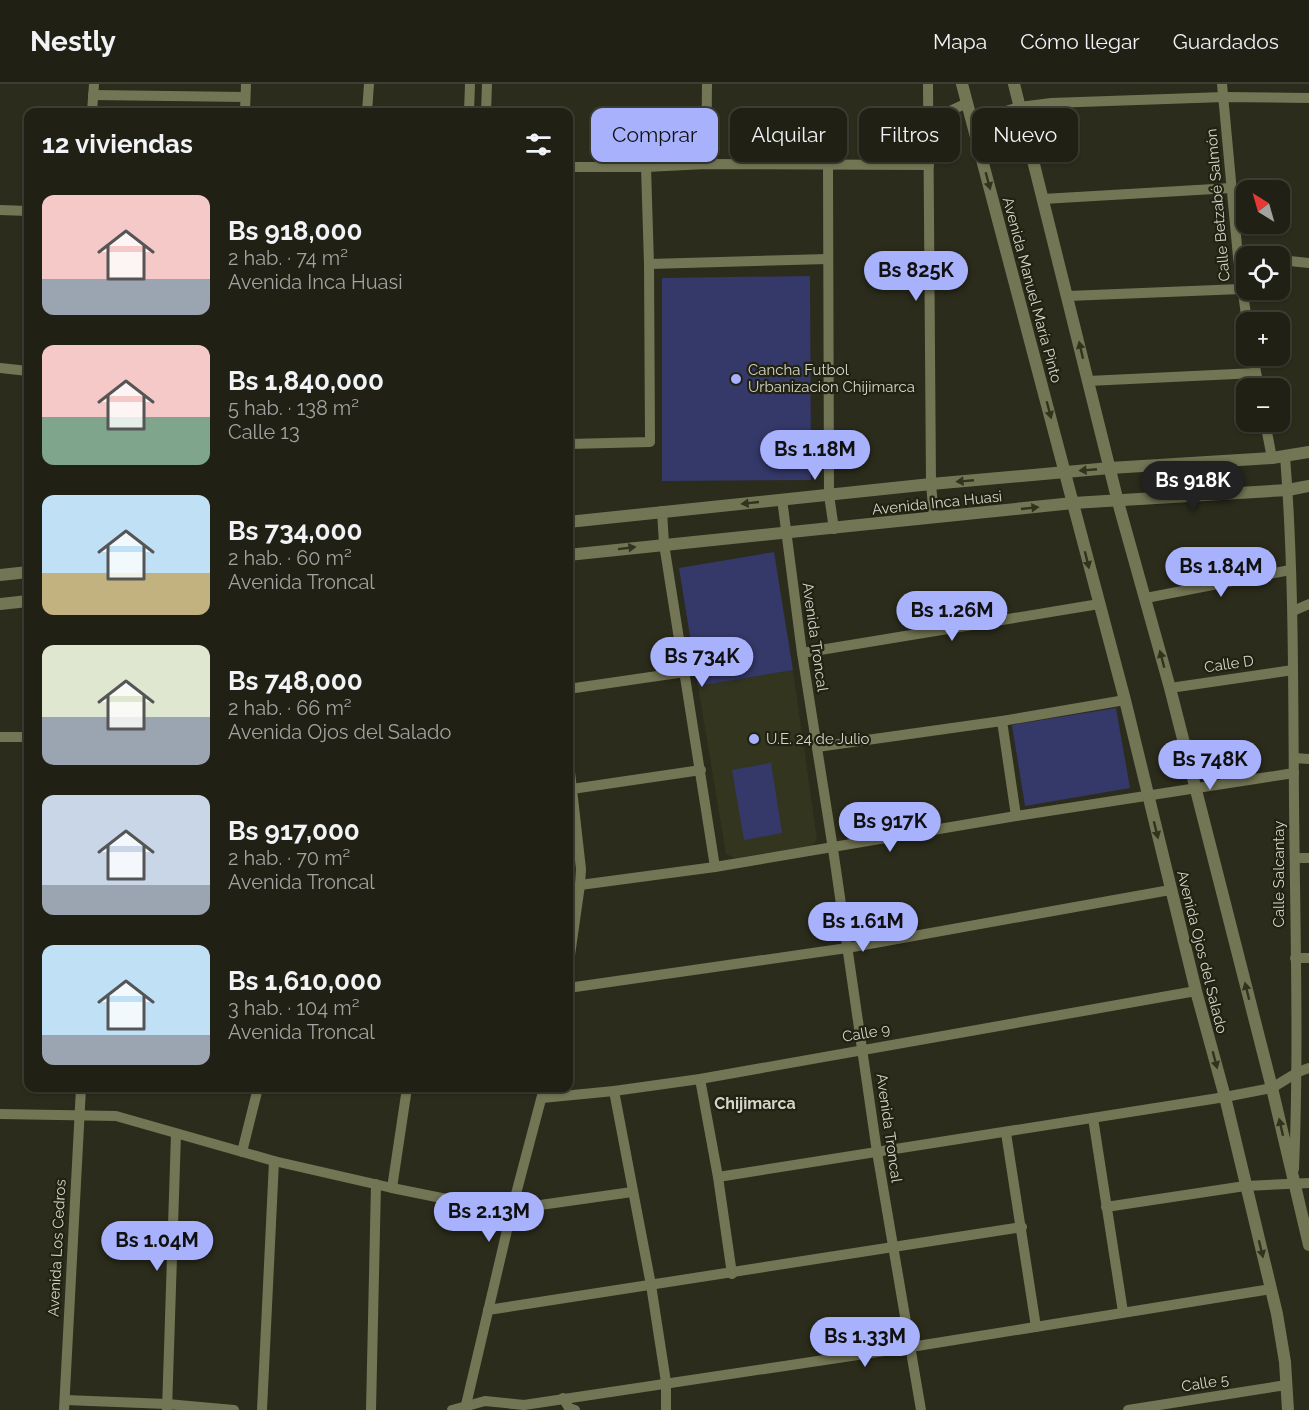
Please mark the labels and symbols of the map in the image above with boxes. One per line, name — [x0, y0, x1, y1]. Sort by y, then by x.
street label: Calle Betzabé Salmón — [1202, 128, 1234, 282]
one-way arrow — [984, 172, 994, 190]
north arrow — [1236, 180, 1290, 234]
street label: Avenida Manuel María Pinto — [999, 195, 1066, 385]
pin: Bs 825K — [861, 251, 971, 302]
one-way arrow — [1075, 341, 1085, 360]
place label: Cancha Futbol Urbanizacion Chijimarca — [748, 361, 915, 396]
marker: Cancha Futbol Urbanizacion Chijimarca — [729, 372, 743, 386]
one-way arrow — [1045, 401, 1054, 419]
pin: Bs 1.18M — [753, 430, 877, 481]
pin: Bs 918K — [1138, 461, 1248, 512]
one-way arrow — [1078, 465, 1097, 475]
one-way arrow — [956, 476, 975, 486]
street label: Avenida Inca Huasi — [871, 487, 1003, 519]
one-way arrow — [741, 498, 760, 508]
one-way arrow — [1020, 503, 1039, 513]
one-way arrow — [617, 543, 636, 553]
pin: Bs 1.84M — [1159, 547, 1283, 598]
one-way arrow — [1083, 551, 1093, 569]
street label: Avenida Troncal — [798, 581, 832, 694]
pin: Bs 1.26M — [890, 591, 1014, 642]
pin: Bs 734K — [647, 637, 757, 688]
one-way arrow — [1157, 650, 1166, 668]
street label: Calle D — [1203, 652, 1255, 676]
place label: U.E. 24 de Julio — [766, 730, 870, 748]
marker: U.E. 24 de Julio — [747, 732, 761, 746]
pin: Bs 748K — [1155, 740, 1265, 791]
pin: Bs 917K — [835, 802, 945, 853]
one-way arrow — [1152, 821, 1162, 840]
street label: Calle Salcantay — [1270, 821, 1288, 927]
street label: Avenida Ojos del Salado — [1173, 869, 1231, 1036]
pin: Bs 1.61M — [801, 902, 925, 953]
one-way arrow — [1241, 982, 1251, 1000]
street label: Calle 9 — [841, 1020, 891, 1046]
one-way arrow — [1210, 1051, 1220, 1069]
street label: Avenida Troncal — [872, 1072, 906, 1185]
district label: Chijimarca — [714, 1094, 796, 1113]
one-way arrow — [1275, 1118, 1285, 1136]
street label: Avenida Los Cedros — [44, 1179, 70, 1317]
pin: Bs 2.13M — [427, 1192, 551, 1243]
pin: Bs 1.04M — [95, 1221, 219, 1272]
one-way arrow — [1257, 1241, 1266, 1259]
pin: Bs 1.33M — [803, 1317, 927, 1368]
street label: Calle 5 — [1180, 1370, 1230, 1396]

